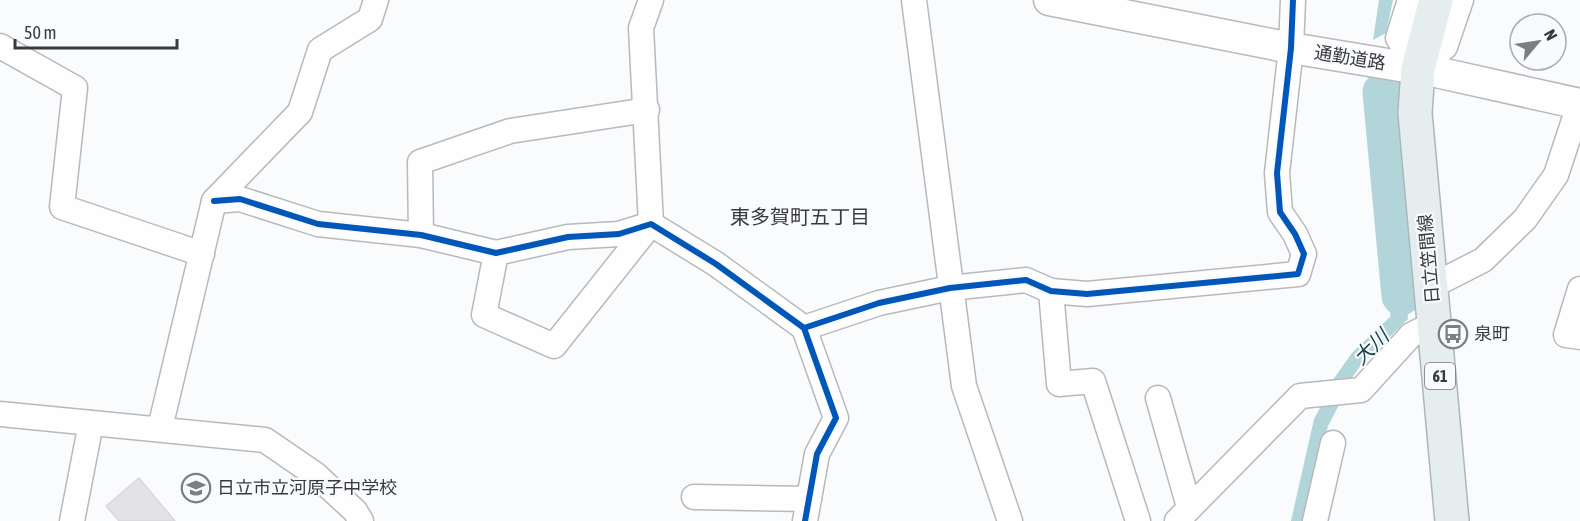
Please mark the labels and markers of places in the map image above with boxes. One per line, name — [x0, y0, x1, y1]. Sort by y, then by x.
bus stop icon: 泉町 — [1437, 318, 1469, 350]
place label: 泉町 — [1474, 323, 1510, 344]
school or university icon: 日立市立河原子中学校 — [180, 472, 212, 504]
place label: 日立市立河原子中学校 — [217, 477, 397, 498]

